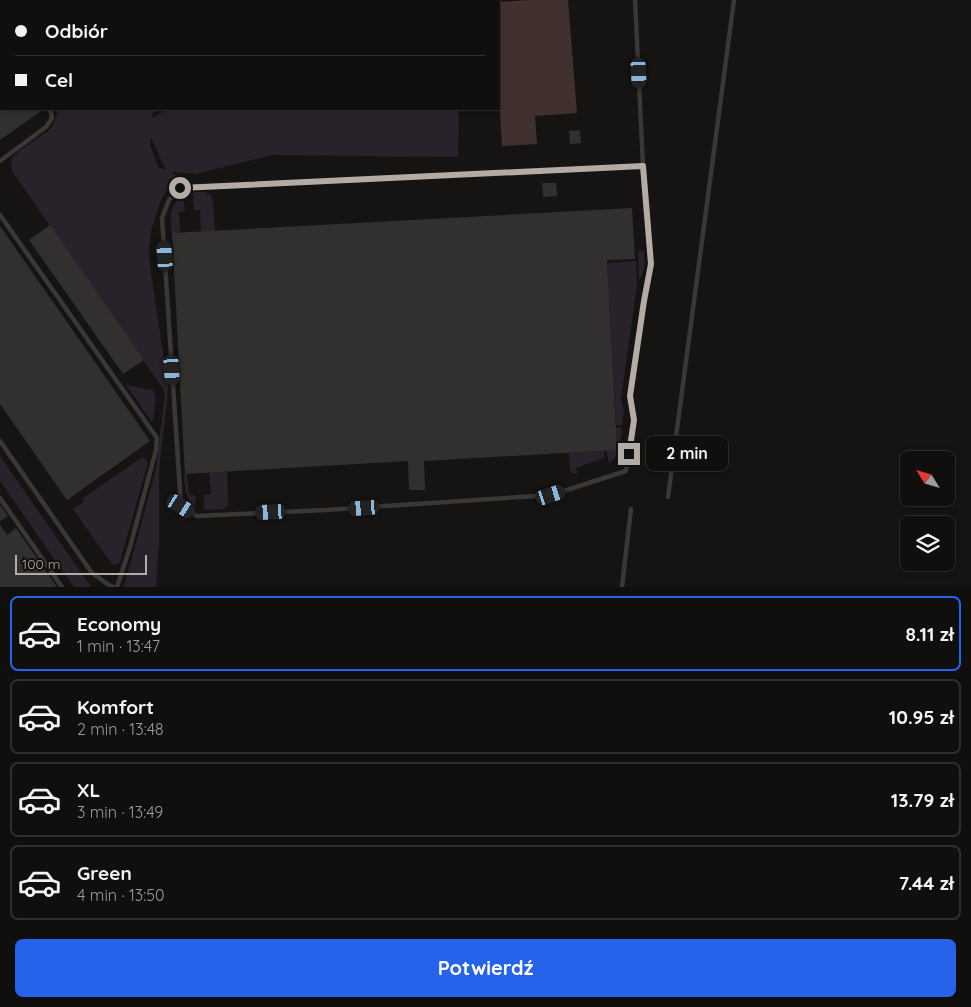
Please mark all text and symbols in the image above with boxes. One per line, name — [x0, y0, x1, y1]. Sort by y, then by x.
text: Odbiór — [45, 19, 108, 43]
car — [630, 58, 647, 88]
text: Cel — [45, 68, 73, 92]
route start — [169, 177, 191, 199]
car — [156, 241, 173, 271]
car — [163, 355, 180, 385]
callout: 2 min — [646, 436, 729, 472]
route end — [618, 443, 640, 465]
text: 2 min — [666, 443, 708, 463]
north arrow — [900, 451, 955, 506]
map controls — [900, 451, 955, 571]
car — [534, 483, 567, 507]
car — [164, 492, 197, 520]
car — [348, 499, 379, 517]
car — [255, 504, 286, 520]
button: layers — [900, 516, 955, 571]
scale bar — [15, 552, 148, 575]
text: 100 m — [22, 555, 60, 573]
icon: car — [17, 611, 62, 656]
text: Economy — [77, 612, 161, 636]
text: 8.11 zł — [905, 622, 954, 646]
text: 1 min · 13:47 — [77, 636, 160, 656]
icon: car — [17, 694, 62, 739]
text: Komfort — [77, 695, 154, 719]
text: 10.95 zł — [889, 705, 954, 729]
text: 2 min · 13:48 — [77, 719, 164, 739]
icon: car — [17, 777, 62, 822]
text: XL — [77, 778, 100, 802]
text: 13.79 zł — [891, 788, 954, 812]
text: 3 min · 13:49 — [77, 802, 163, 822]
icon: car — [17, 860, 62, 905]
text: Green — [77, 861, 132, 885]
text: 7.44 zł — [899, 871, 954, 895]
text: 4 min · 13:50 — [77, 885, 164, 905]
button: Potwierdź — [15, 939, 956, 997]

